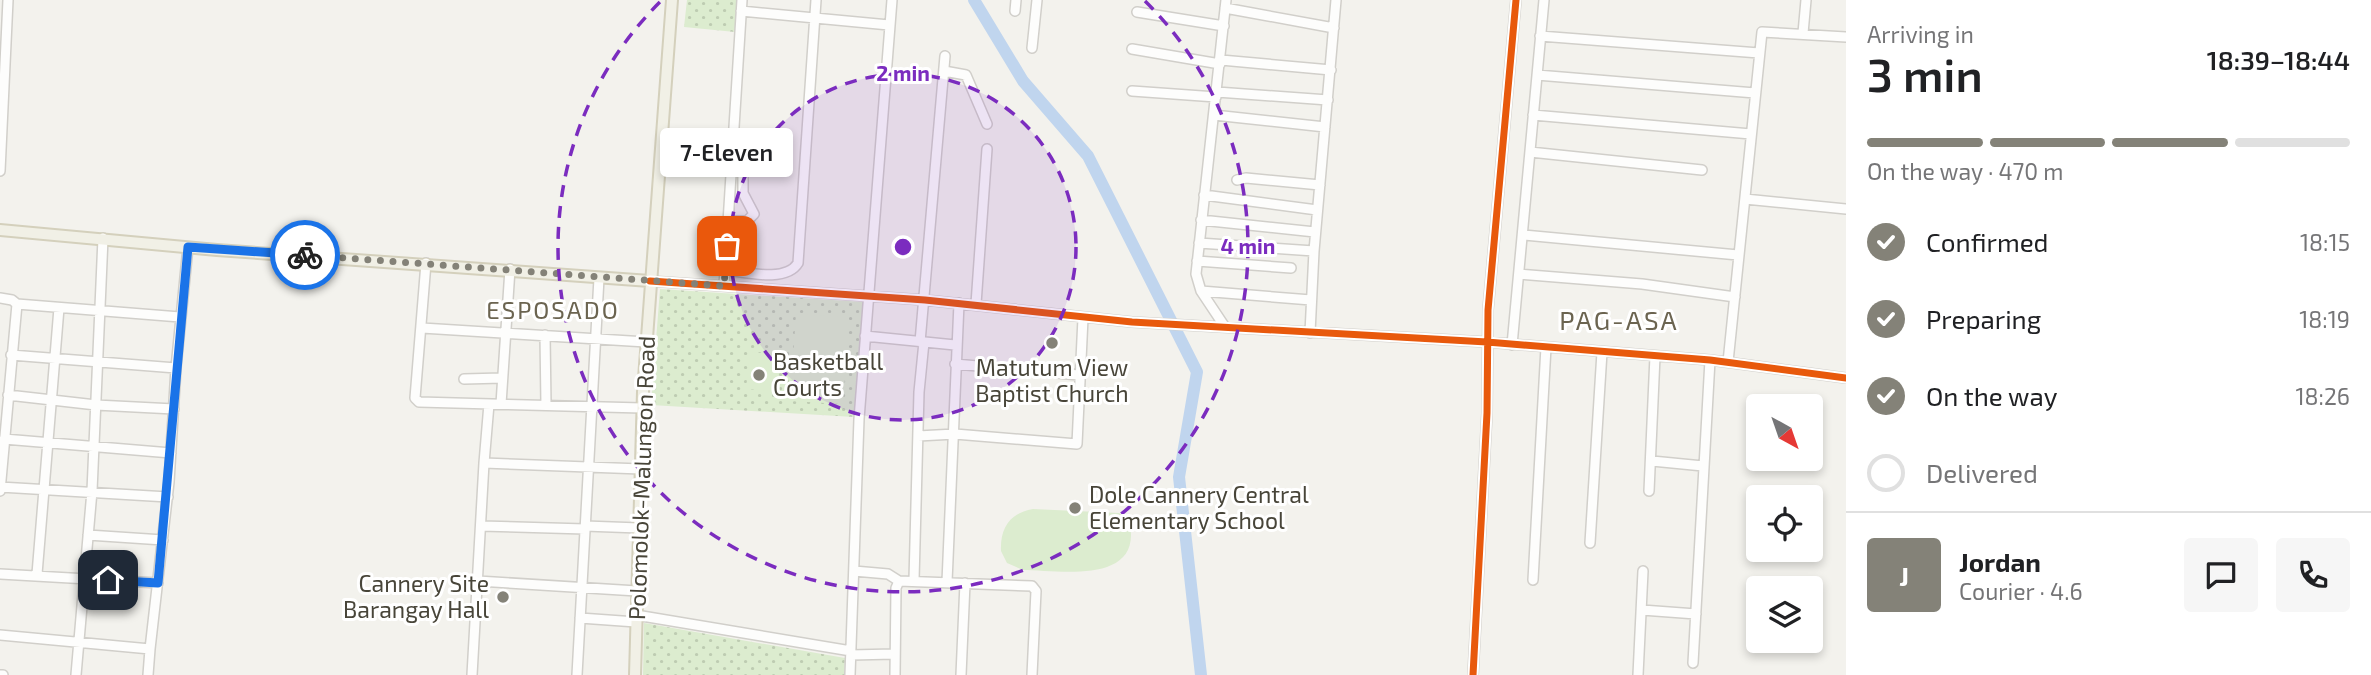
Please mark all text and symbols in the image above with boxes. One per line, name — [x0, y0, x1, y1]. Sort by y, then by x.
text: Arriving in — [1867, 20, 1974, 48]
text: 18:39–18:44 — [2207, 44, 2350, 75]
text: 3 min — [1867, 46, 1983, 101]
text: 2 min — [876, 60, 930, 85]
callout: 7-Eleven — [660, 127, 794, 176]
text: 7-Eleven — [680, 138, 773, 166]
text: On the way · 470 m — [1867, 157, 2064, 185]
pin — [697, 216, 757, 276]
courier — [270, 220, 340, 290]
icon: check — [1867, 223, 1905, 261]
text: Confirmed — [1926, 226, 2049, 257]
icon: bag — [708, 227, 746, 265]
text: 18:15 — [2300, 228, 2350, 256]
text: 4 min — [1221, 233, 1275, 258]
centre of rings — [891, 235, 915, 259]
icon: bike — [286, 236, 324, 274]
district label: ESPOSADO — [486, 295, 620, 324]
icon: check — [1867, 300, 1905, 338]
text: Preparing — [1926, 303, 2041, 334]
district label: PAG-ASA — [1559, 304, 1679, 335]
text: 18:19 — [2299, 305, 2350, 333]
street label: Polomolok-Malungon Road — [622, 335, 660, 621]
marker: Matutum View Baptist Church — [1044, 335, 1060, 351]
place label: Basketball Courts — [773, 347, 884, 401]
place label: Matutum View Baptist Church — [975, 353, 1129, 407]
marker: Basketball Courts — [751, 367, 767, 383]
icon: check — [1867, 377, 1905, 415]
text: On the way — [1926, 380, 2057, 411]
text: 18:26 — [2295, 382, 2350, 410]
north arrow — [1746, 394, 1824, 471]
map controls — [1746, 394, 1823, 653]
text: Delivered — [1926, 457, 2038, 488]
place label: Dole Cannery Central Elementary School — [1089, 480, 1309, 534]
button: locate — [1746, 485, 1823, 562]
marker: Dole Cannery Central Elementary School — [1067, 500, 1083, 516]
button: chat — [2184, 538, 2258, 612]
button: phone — [2276, 538, 2350, 612]
text: Jordan — [1959, 546, 2041, 577]
pin — [78, 550, 138, 610]
text: J — [1899, 560, 1909, 591]
icon: home — [89, 561, 127, 599]
place label: Cannery Site Barangay Hall — [343, 569, 489, 623]
button: layers — [1746, 576, 1823, 653]
text: Courier · 4.6 — [1959, 577, 2083, 605]
marker: Cannery Site Barangay Hall — [495, 589, 511, 605]

